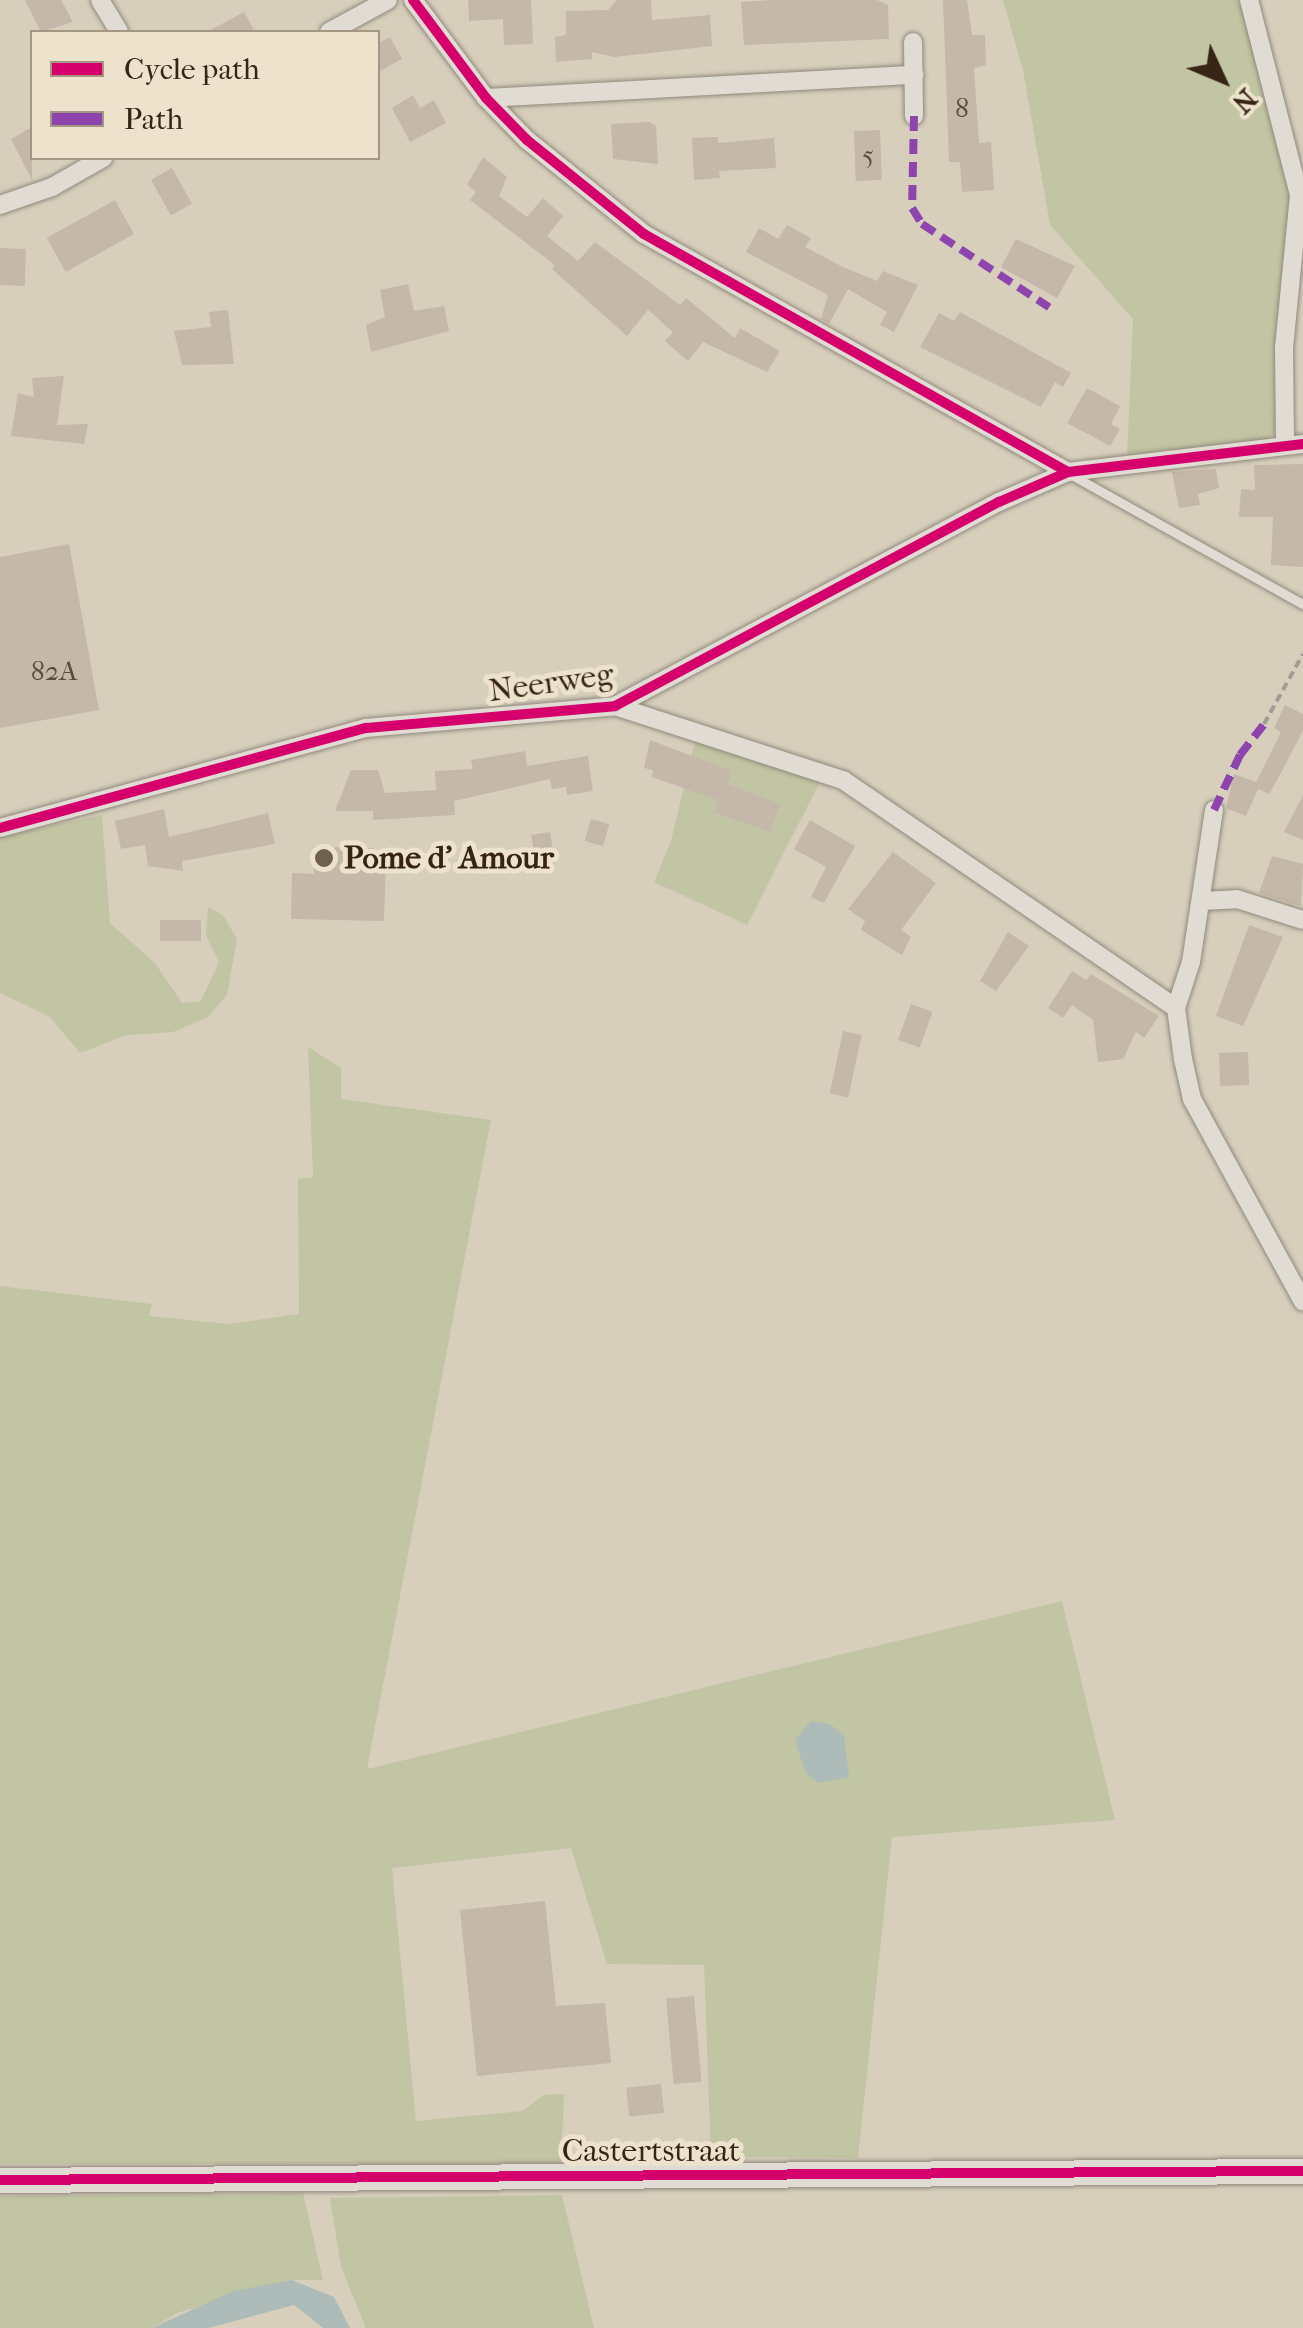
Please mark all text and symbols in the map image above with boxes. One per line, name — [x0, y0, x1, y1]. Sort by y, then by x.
legend — [30, 30, 380, 160]
north arrow — [1173, 30, 1273, 130]
text: Cycle path — [124, 52, 260, 87]
text: N — [1226, 82, 1264, 120]
house number: 8 — [955, 91, 969, 125]
text: Path — [124, 102, 183, 137]
house number: 5 — [862, 138, 874, 172]
house number: 82A — [31, 654, 77, 688]
street label: Neerweg — [486, 655, 616, 711]
place label: Pome d' Amour — [344, 839, 554, 877]
marker: Pome d' Amour — [313, 847, 335, 869]
street label: Castertstraat — [562, 2132, 740, 2170]

